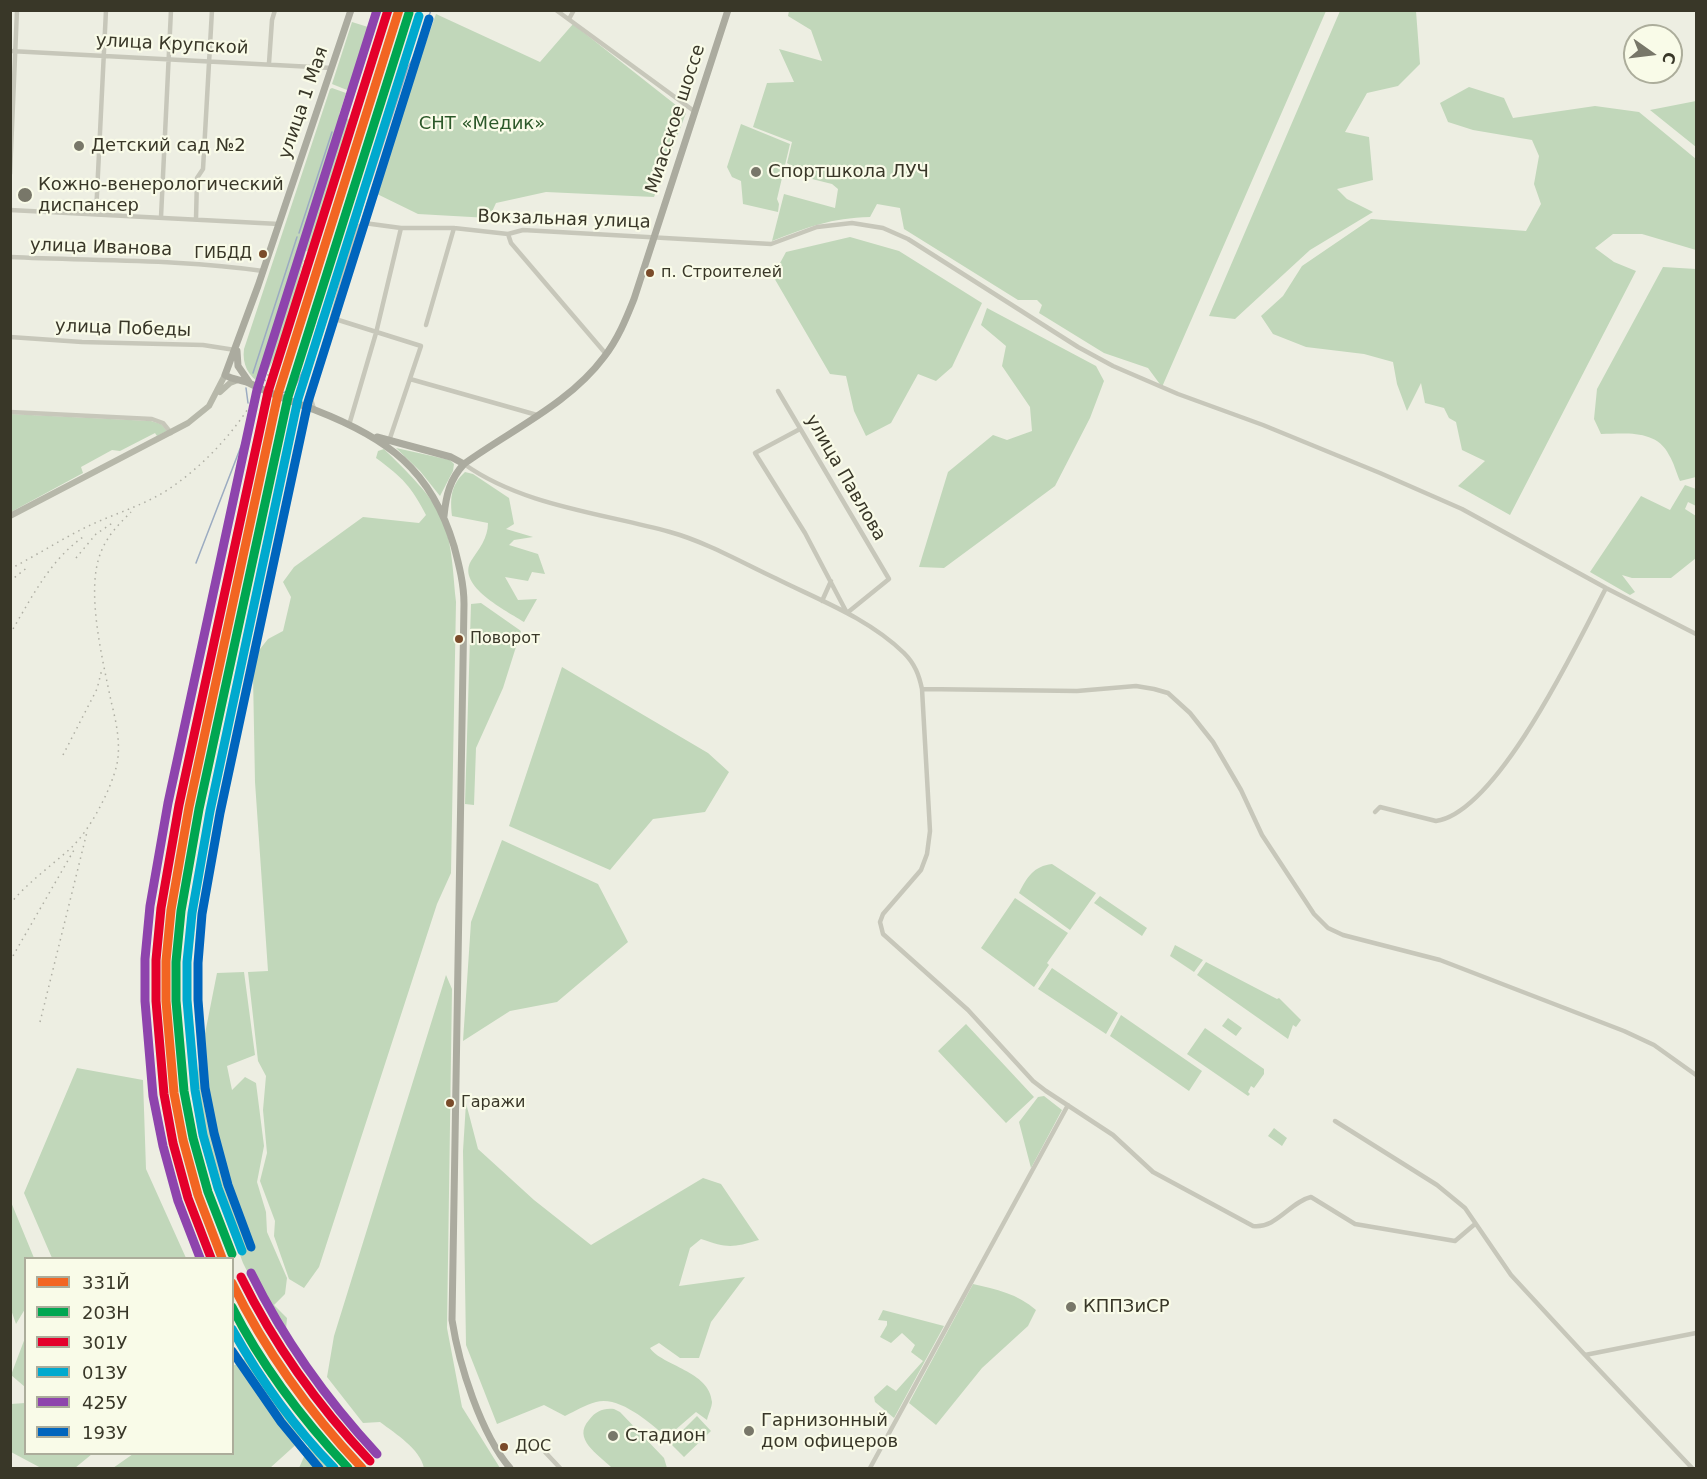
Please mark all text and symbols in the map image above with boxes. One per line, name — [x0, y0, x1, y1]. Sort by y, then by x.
north arrow — [1623, 24, 1683, 84]
street label: улица Крупской — [95, 30, 249, 60]
street label: Миасское шоссе — [642, 42, 710, 196]
street label: улица 1 Мая — [275, 44, 333, 162]
text: С — [1658, 50, 1680, 66]
park label: СНТ «Медик» — [419, 113, 545, 135]
place label: Детский сад №2 — [91, 135, 246, 157]
marker: Детский сад №2 — [72, 139, 86, 153]
place label: Спортшкола ЛУЧ — [768, 161, 929, 183]
marker: Спортшкола ЛУЧ — [749, 165, 763, 179]
place label: Кожно-венерологический диспансер — [38, 174, 284, 216]
marker: Кожно-венерологический диспансер — [16, 186, 34, 204]
street label: Вокзальная улица — [477, 206, 651, 234]
street label: улица Иванова — [29, 235, 173, 261]
place label: ГИБДД — [194, 244, 252, 264]
marker: ГИБДД — [257, 248, 269, 260]
place label: п. Строителей — [661, 263, 782, 283]
marker: п. Строителей — [644, 267, 656, 279]
street label: улица Победы — [55, 316, 191, 342]
street label: улица Павлова — [800, 411, 890, 545]
place label: Поворот — [470, 629, 540, 649]
marker: Поворот — [453, 633, 465, 645]
place label: Гаражи — [461, 1093, 525, 1113]
marker: Гаражи — [444, 1097, 456, 1109]
legend — [24, 1257, 234, 1455]
text: 331Й — [82, 1272, 130, 1293]
place label: КППЗиСР — [1083, 1296, 1170, 1318]
marker: КППЗиСР — [1064, 1300, 1078, 1314]
text: 203Н — [82, 1302, 130, 1323]
text: 301У — [82, 1332, 127, 1353]
text: 013У — [82, 1362, 127, 1383]
text: 425У — [82, 1392, 127, 1413]
place label: Гарнизонный дом офицеров — [761, 1410, 898, 1452]
text: 193У — [82, 1422, 127, 1443]
marker: Гарнизонный дом офицеров — [742, 1424, 756, 1438]
place label: Стадион — [625, 1425, 706, 1447]
marker: Стадион — [606, 1429, 620, 1443]
place label: ДОС — [515, 1437, 551, 1457]
marker: ДОС — [498, 1441, 510, 1453]

